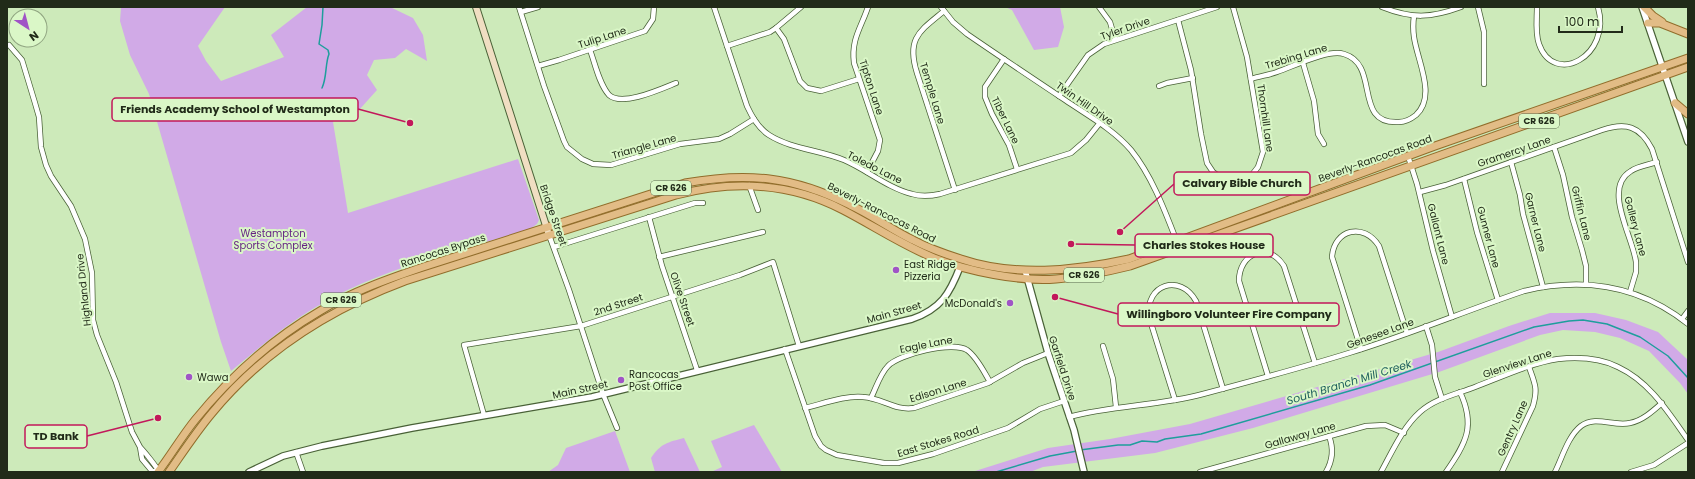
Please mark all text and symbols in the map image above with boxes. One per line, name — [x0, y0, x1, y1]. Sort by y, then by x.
north arrow — [8, 8, 48, 48]
scale bar — [1559, 8, 1622, 34]
street label: Tyler Drive — [1099, 13, 1152, 44]
text: 100 m — [1565, 13, 1599, 30]
street label: Tulip Lane — [576, 23, 628, 52]
text: N — [26, 27, 42, 45]
street label: Trebing Lane — [1263, 40, 1329, 73]
street label: Tipton Lane — [856, 58, 888, 117]
street label: Temple Lane — [916, 61, 949, 126]
street label: Twin Hill Drive — [1053, 78, 1117, 129]
street label: Thornhill Lane — [1253, 83, 1278, 153]
street label: Tiber Lane — [988, 94, 1023, 146]
callout: Friends Academy School of Westampton — [112, 98, 358, 121]
text: Friends Academy School of Westampton — [120, 101, 350, 117]
road number: CR 626 — [1519, 114, 1559, 128]
street label: Triangle Lane — [610, 130, 678, 163]
street label: Beverly-Rancocas Road — [1316, 131, 1434, 186]
street label: Gramercy Lane — [1476, 132, 1553, 171]
street label: Toledo Lane — [845, 147, 905, 188]
callout: Calvary Bible Church — [1174, 172, 1310, 195]
text: Calvary Bible Church — [1182, 175, 1302, 191]
street label: Beverly-Rancocas Road — [825, 179, 939, 246]
road number: CR 626 — [651, 181, 691, 195]
street label: Bridge Street — [536, 182, 571, 248]
street label: Griffin Lane — [1567, 184, 1596, 242]
street label: Garner Lane — [1521, 191, 1550, 254]
street label: Gallery Lane — [1620, 195, 1651, 258]
street label: Gallant Lane — [1424, 202, 1453, 266]
street label: Gunner Lane — [1473, 205, 1504, 270]
park label: Westampton Sports Complex — [234, 226, 313, 253]
street label: Rancocas Bypass — [399, 230, 487, 271]
callout: Charles Stokes House — [1135, 234, 1273, 257]
text: Charles Stokes House — [1143, 237, 1265, 253]
street label: Highland Drive — [72, 253, 95, 327]
place label: East Ridge Pizzeria — [904, 257, 956, 284]
marker: East Ridge Pizzeria — [891, 265, 901, 275]
road number: CR 626 — [1064, 268, 1104, 282]
street label: Olive Street — [666, 270, 699, 329]
street label: 2nd Street — [592, 289, 645, 319]
road number: CR 626 — [321, 293, 361, 307]
place label: McDonald's — [945, 296, 1002, 311]
street label: Main Street — [865, 297, 924, 327]
marker: McDonald's — [1005, 298, 1015, 308]
callout: Willingboro Volunteer Fire Company — [1118, 303, 1339, 326]
text: Willingboro Volunteer Fire Company — [1126, 306, 1332, 322]
street label: Genesee Lane — [1344, 314, 1416, 353]
street label: Eagle Lane — [898, 332, 954, 357]
street label: Garfield Drive — [1045, 334, 1080, 402]
street label: Glenview Lane — [1481, 345, 1554, 382]
water label: South Branch Mill Creek — [1285, 355, 1415, 409]
place label: Rancocas Post Office — [629, 367, 682, 394]
place label: Wawa — [197, 370, 228, 385]
marker: Wawa — [184, 372, 194, 382]
marker: Rancocas Post Office — [616, 375, 626, 385]
street label: Edison Lane — [908, 375, 968, 406]
street label: Main Street — [551, 376, 609, 403]
street label: Gentry Lane — [1493, 398, 1531, 459]
street label: Gallaway Lane — [1263, 418, 1337, 453]
street label: East Stokes Road — [896, 422, 981, 461]
callout: TD Bank — [25, 425, 87, 448]
text: TD Bank — [33, 428, 79, 444]

